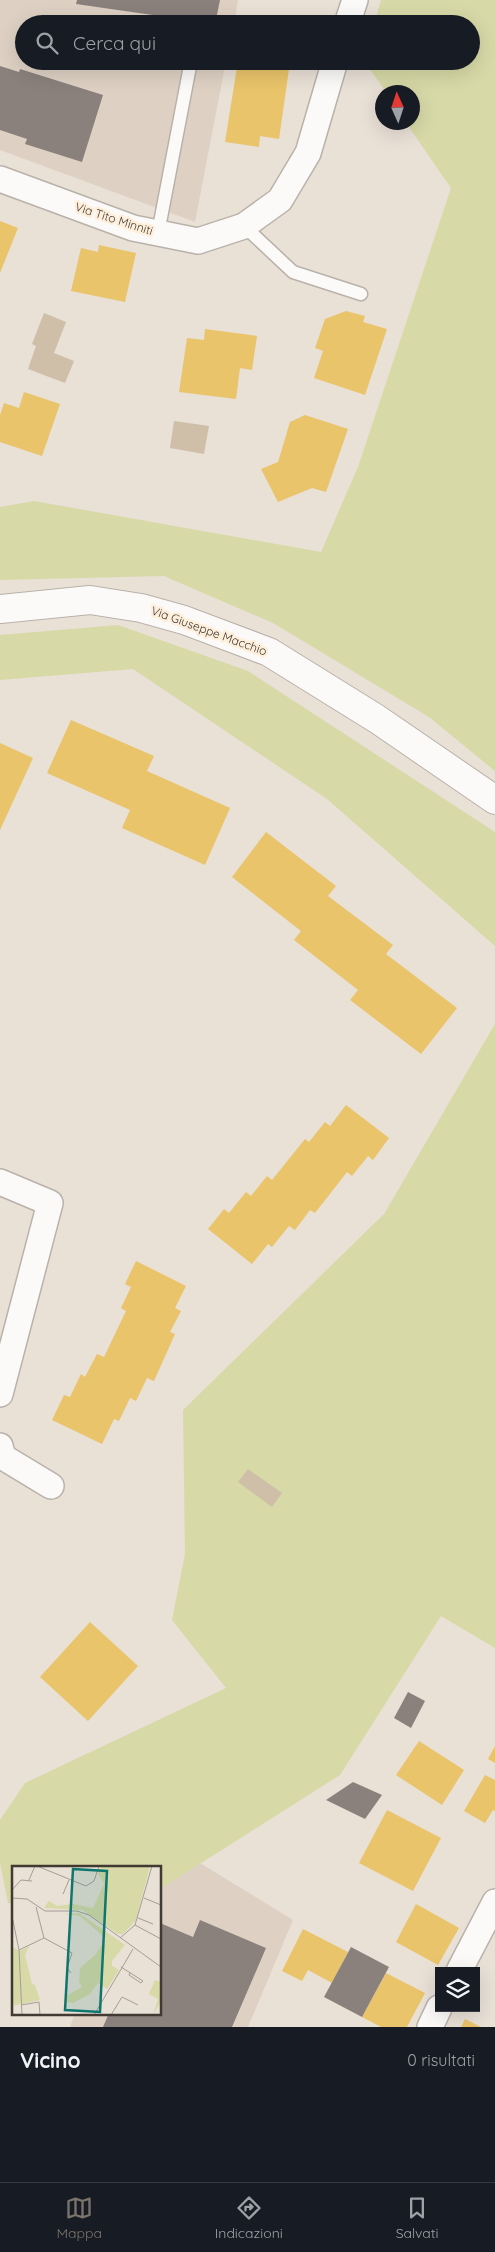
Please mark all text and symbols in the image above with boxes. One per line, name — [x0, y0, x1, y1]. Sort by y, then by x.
search box — [15, 15, 480, 70]
icon: search — [33, 29, 61, 57]
text: Cerca qui — [73, 31, 156, 55]
north arrow — [375, 85, 420, 130]
street label: Via Tito Minniti — [73, 199, 155, 238]
street label: Via Giuseppe Macchio — [149, 603, 269, 658]
inset map — [12, 1866, 161, 2014]
map controls — [435, 1967, 480, 2012]
button: layers — [435, 1967, 480, 2012]
text: Vicino — [20, 2047, 81, 2073]
text: 0 risultati — [407, 2050, 475, 2070]
tab: Mappa — [56, 2194, 102, 2242]
tab: Indicazioni — [215, 2194, 283, 2242]
tab: Salvati — [396, 2194, 439, 2242]

